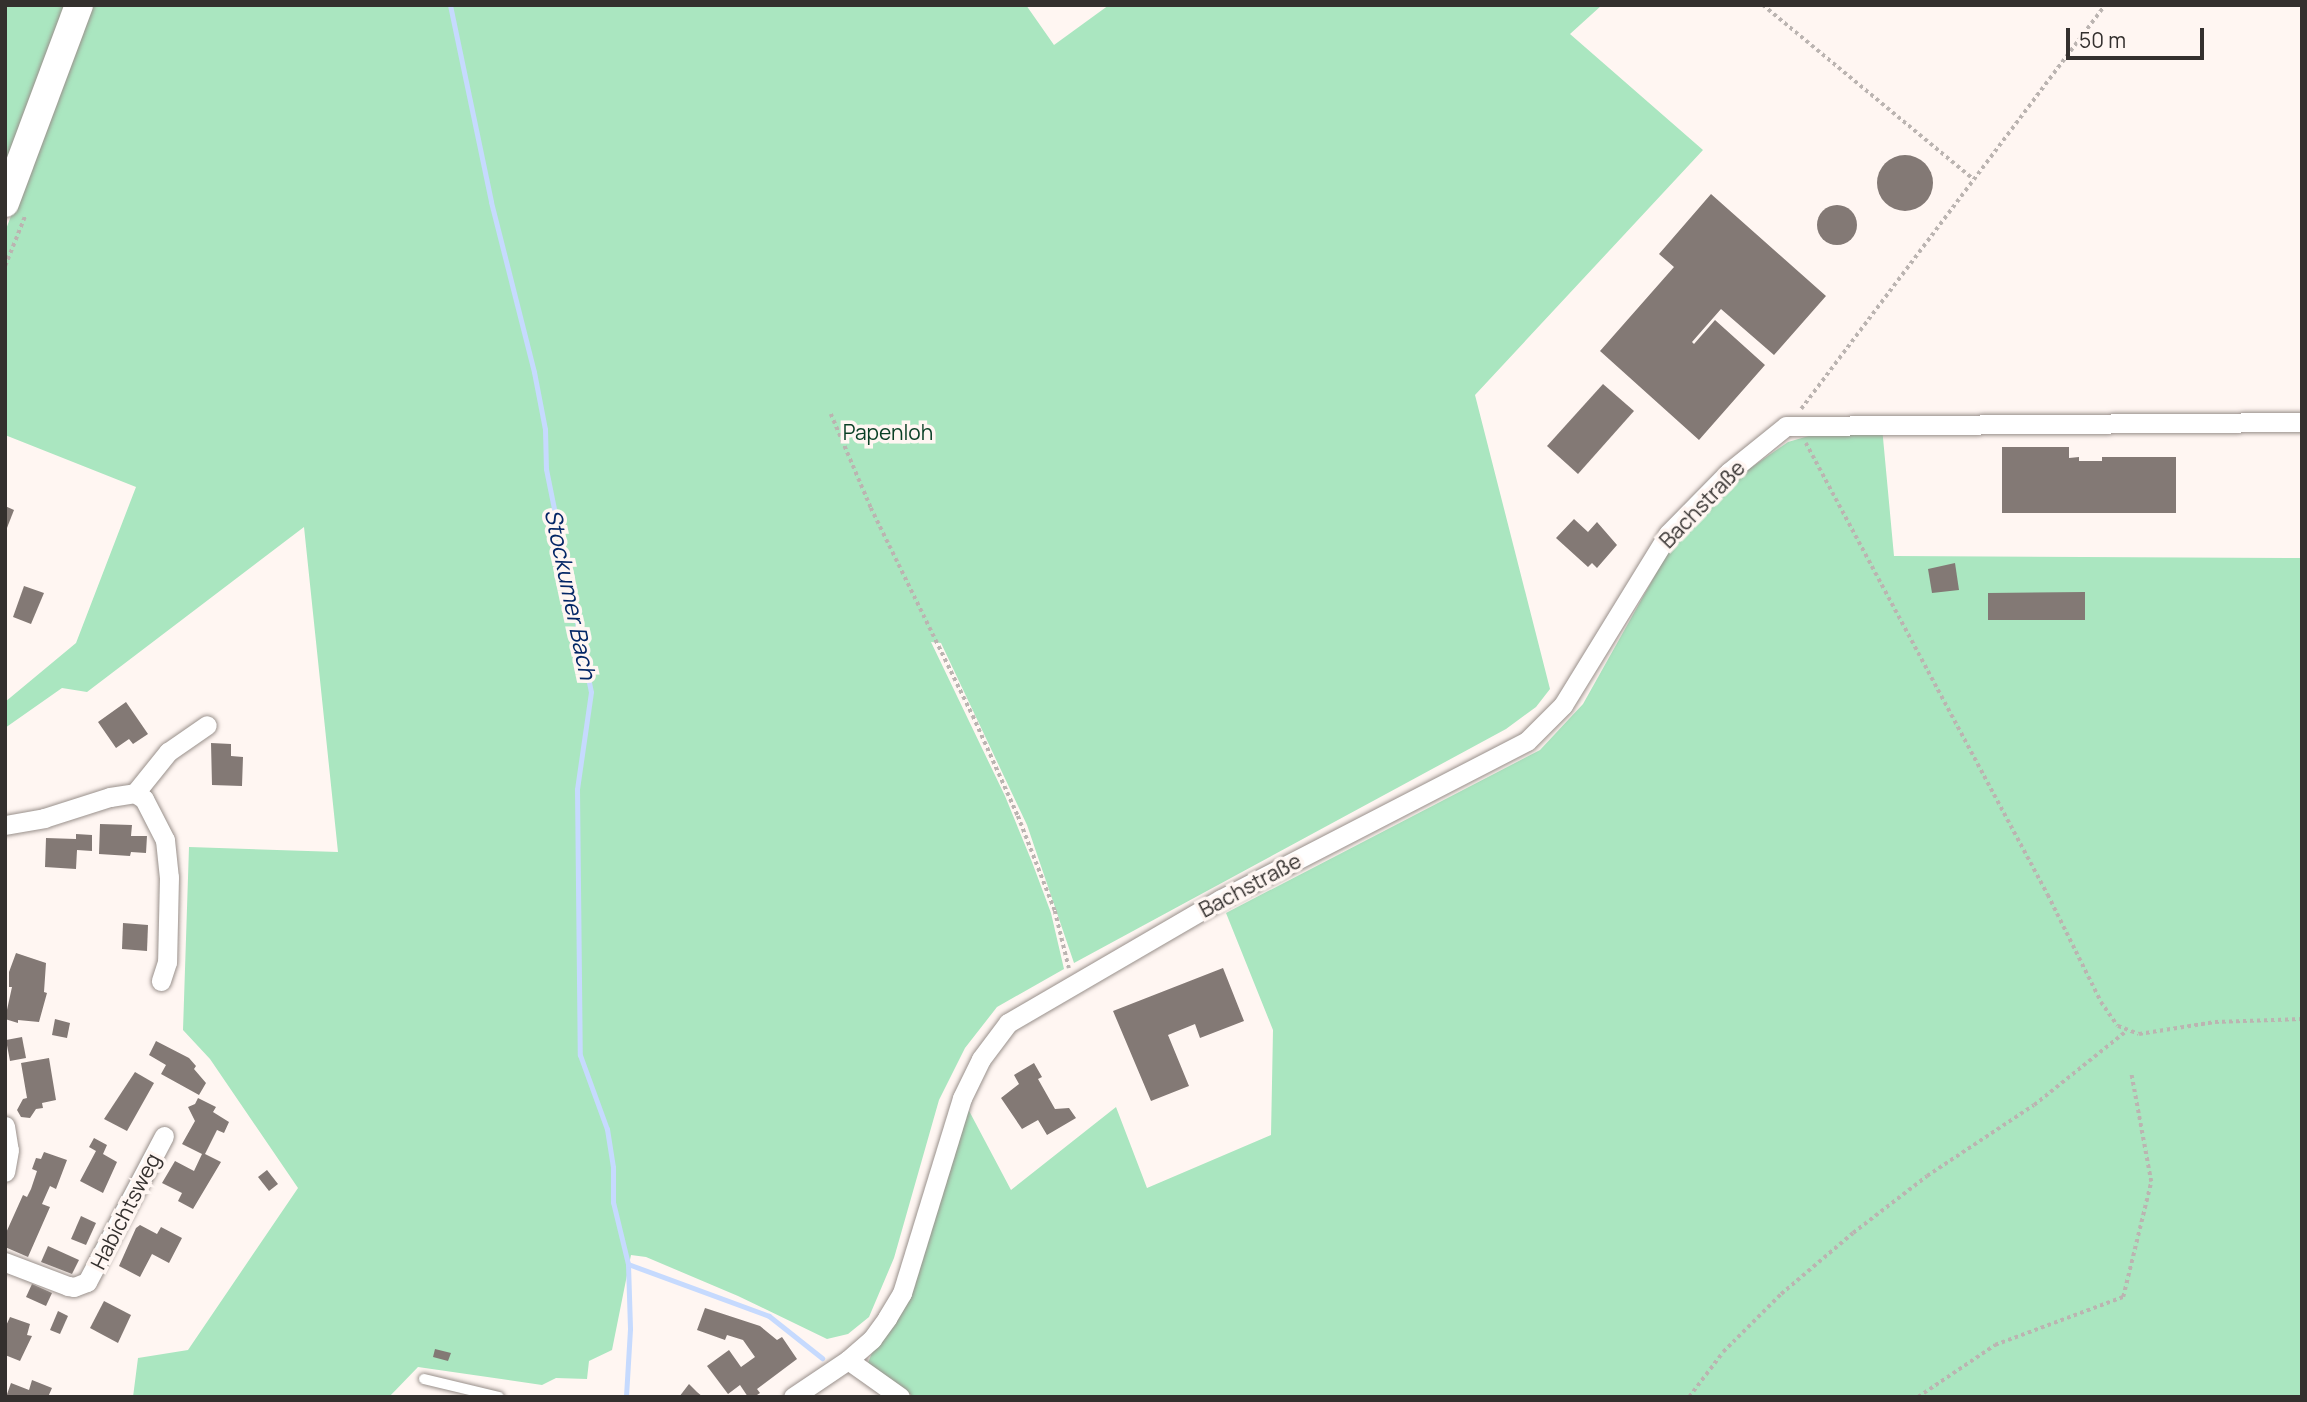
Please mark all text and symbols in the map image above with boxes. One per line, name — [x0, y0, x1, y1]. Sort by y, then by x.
scale bar — [2069, 14, 2207, 58]
text: 50 m — [2079, 26, 2126, 54]
park label: Papenloh — [843, 419, 933, 445]
street label: Bachstraße — [1654, 455, 1750, 553]
water label: Stockumer Bach — [539, 506, 603, 682]
street label: Bachstraße — [1195, 848, 1305, 922]
street label: Habichtsweg — [85, 1149, 165, 1273]

